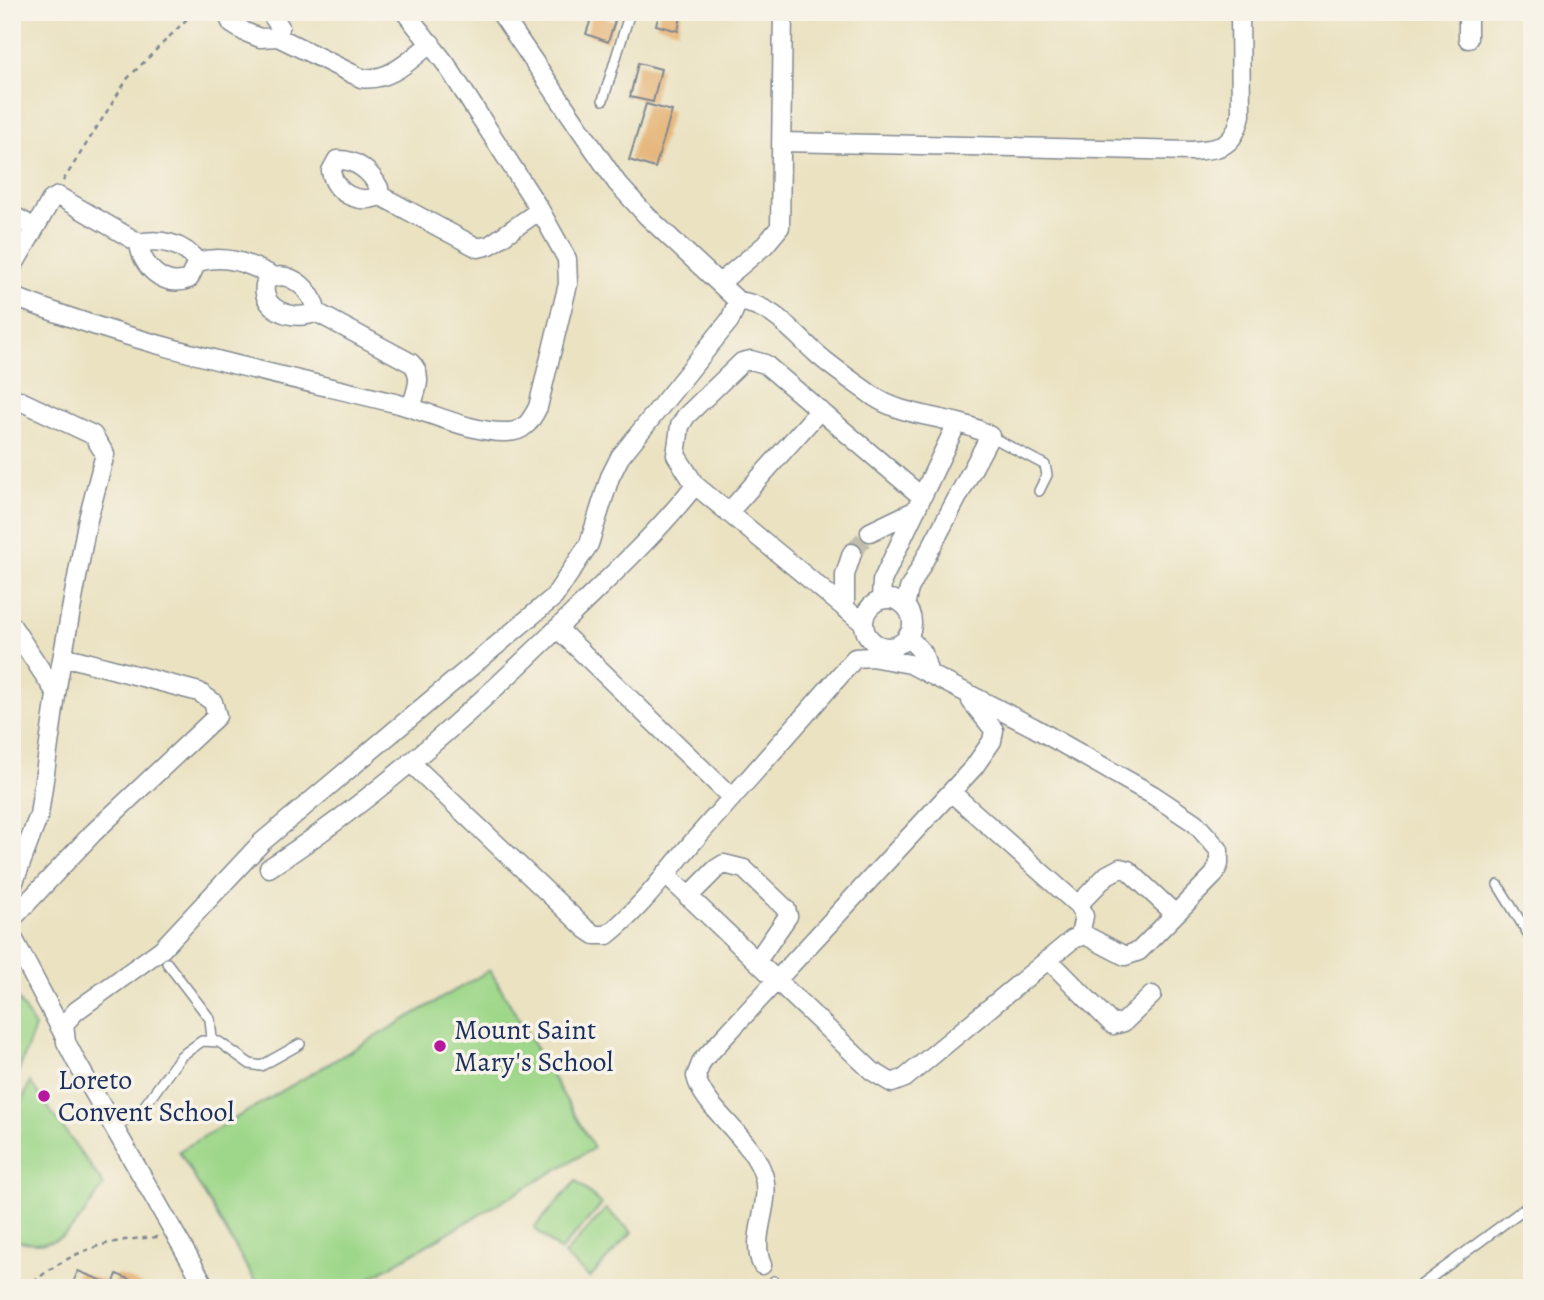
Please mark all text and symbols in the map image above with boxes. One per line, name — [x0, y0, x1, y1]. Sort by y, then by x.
place label: Mount Saint Mary's School — [454, 1011, 614, 1081]
marker: Mount Saint Mary's School — [432, 1038, 448, 1054]
place label: Loreto Convent School — [58, 1061, 234, 1131]
marker: Loreto Convent School — [36, 1088, 52, 1104]

